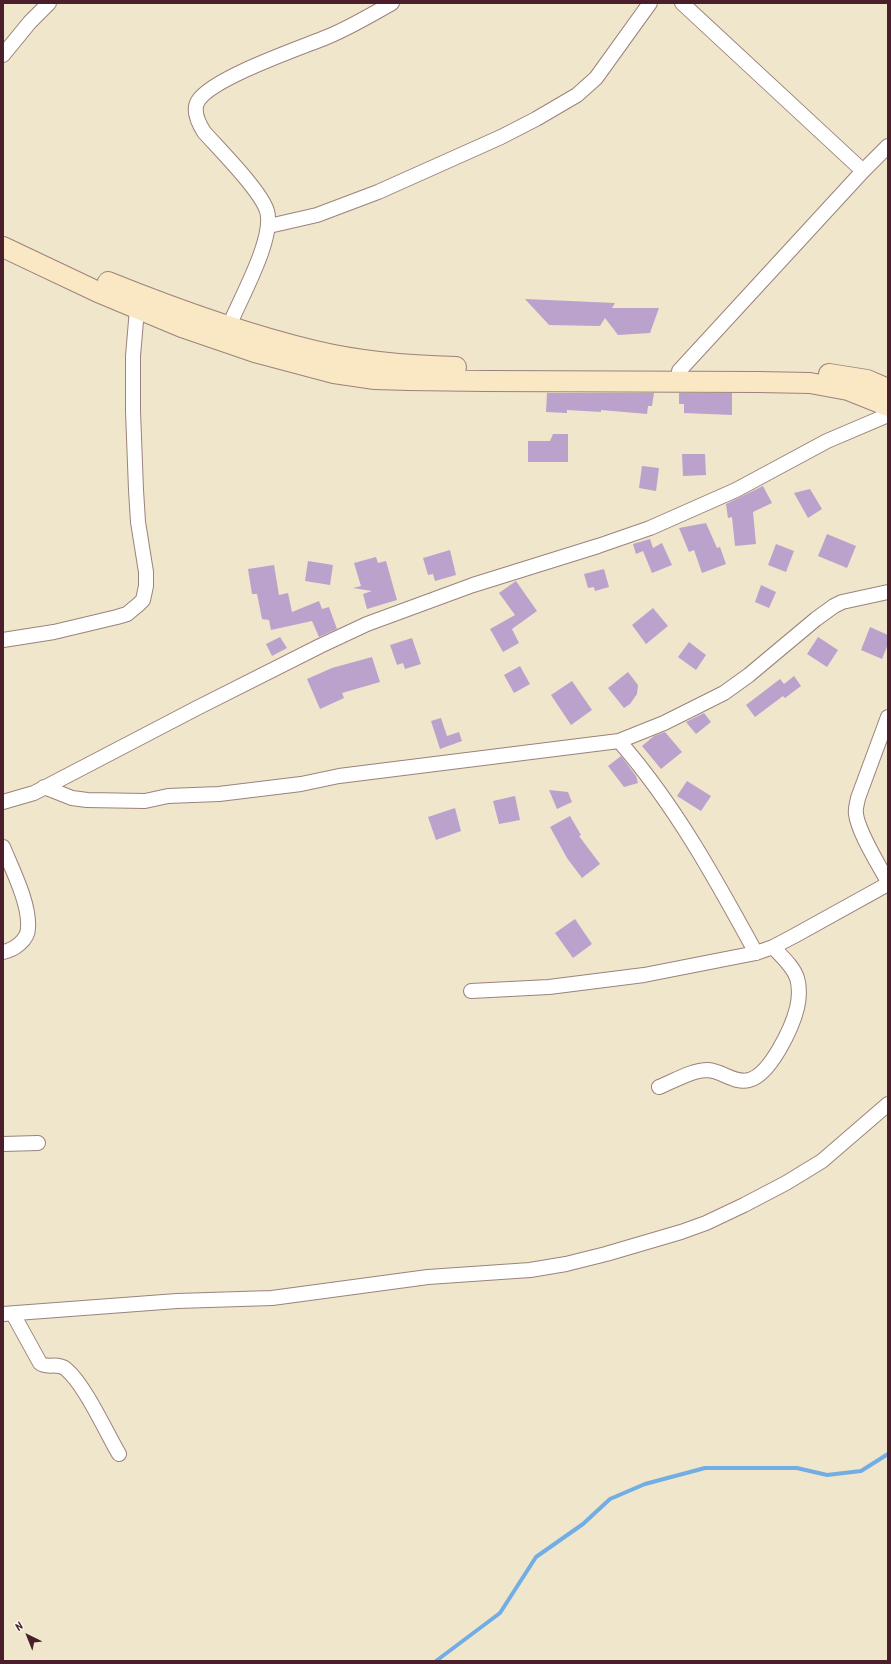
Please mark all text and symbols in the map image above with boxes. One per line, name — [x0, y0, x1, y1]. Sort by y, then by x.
north arrow — [8, 1616, 48, 1656]
text: N — [11, 1618, 28, 1636]

